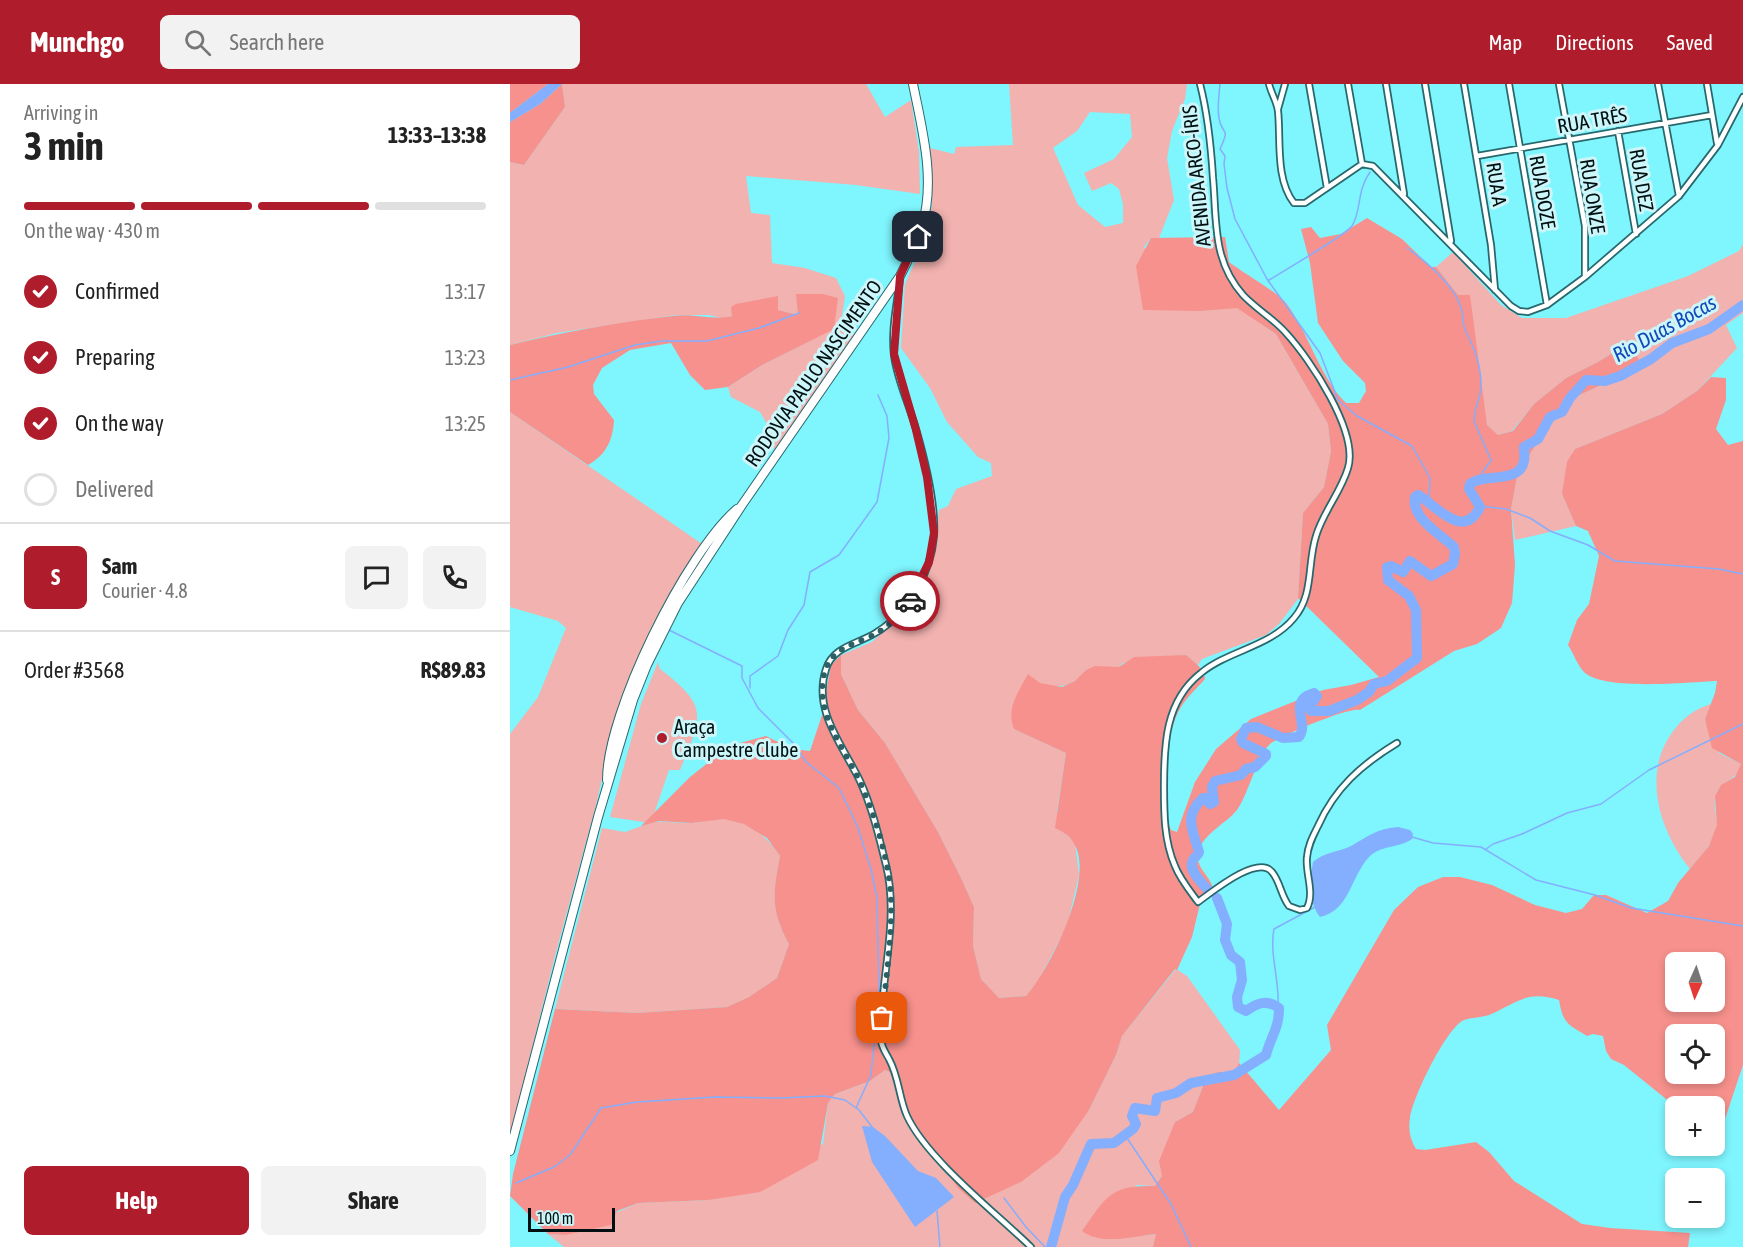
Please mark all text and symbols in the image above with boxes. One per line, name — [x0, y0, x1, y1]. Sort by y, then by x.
search box — [160, 15, 580, 69]
text: Munchgo — [30, 26, 124, 58]
icon: search — [181, 26, 214, 59]
text: Search here — [229, 29, 324, 55]
text: Map — [1488, 30, 1522, 54]
text: Directions — [1555, 30, 1634, 54]
text: Saved — [1667, 30, 1713, 54]
text: Arriving in — [24, 101, 98, 124]
street label: RUA TRÊS — [1556, 103, 1628, 137]
street label: AVENIDA ARCO-ÍRIS — [1177, 104, 1215, 248]
text: 13:33–13:38 — [388, 122, 486, 148]
text: 3 min — [24, 124, 104, 168]
street label: RUA DEZ — [1625, 147, 1659, 213]
street label: RUA DOZE — [1525, 153, 1561, 231]
street label: RUA ONZE — [1576, 157, 1610, 235]
street label: RUA A — [1482, 160, 1512, 208]
pin — [892, 211, 943, 262]
text: On the way · 430 m — [24, 219, 160, 242]
icon: home — [901, 220, 934, 253]
icon: check — [24, 275, 57, 308]
street label: RODOVIA PAULO NASCIMENTO — [740, 276, 886, 470]
text: Confirmed — [75, 278, 160, 304]
text: 13:17 — [445, 280, 486, 303]
water label: Rio Duas Bocas — [1608, 290, 1720, 366]
icon: check — [24, 341, 57, 374]
text: Preparing — [75, 344, 155, 370]
text: 13:23 — [445, 346, 486, 369]
icon: check — [24, 407, 57, 440]
text: On the way — [75, 410, 164, 436]
text: 13:25 — [445, 412, 486, 435]
text: Delivered — [75, 476, 154, 502]
button: chat — [345, 546, 408, 609]
button: phone — [423, 546, 486, 609]
text: Sam — [102, 553, 137, 579]
text: S — [51, 564, 60, 590]
courier — [880, 571, 940, 631]
text: Courier · 4.8 — [102, 579, 188, 602]
icon: car — [894, 585, 927, 618]
text: Order #3568 — [24, 657, 124, 683]
text: R$89.83 — [420, 657, 486, 683]
place label: Araça Campestre Clube — [674, 715, 798, 761]
marker: Araça Campestre Clube — [655, 731, 669, 745]
north arrow — [1665, 952, 1725, 1012]
map controls — [1665, 952, 1725, 1228]
pin — [856, 992, 907, 1043]
icon: bag — [865, 1001, 898, 1034]
button: locate — [1665, 1024, 1725, 1084]
button: + — [1665, 1096, 1725, 1156]
button: Help — [24, 1166, 249, 1235]
button: Share — [261, 1166, 486, 1235]
button: − — [1665, 1168, 1725, 1228]
scale bar — [528, 1205, 615, 1232]
text: 100 m — [537, 1209, 573, 1227]

